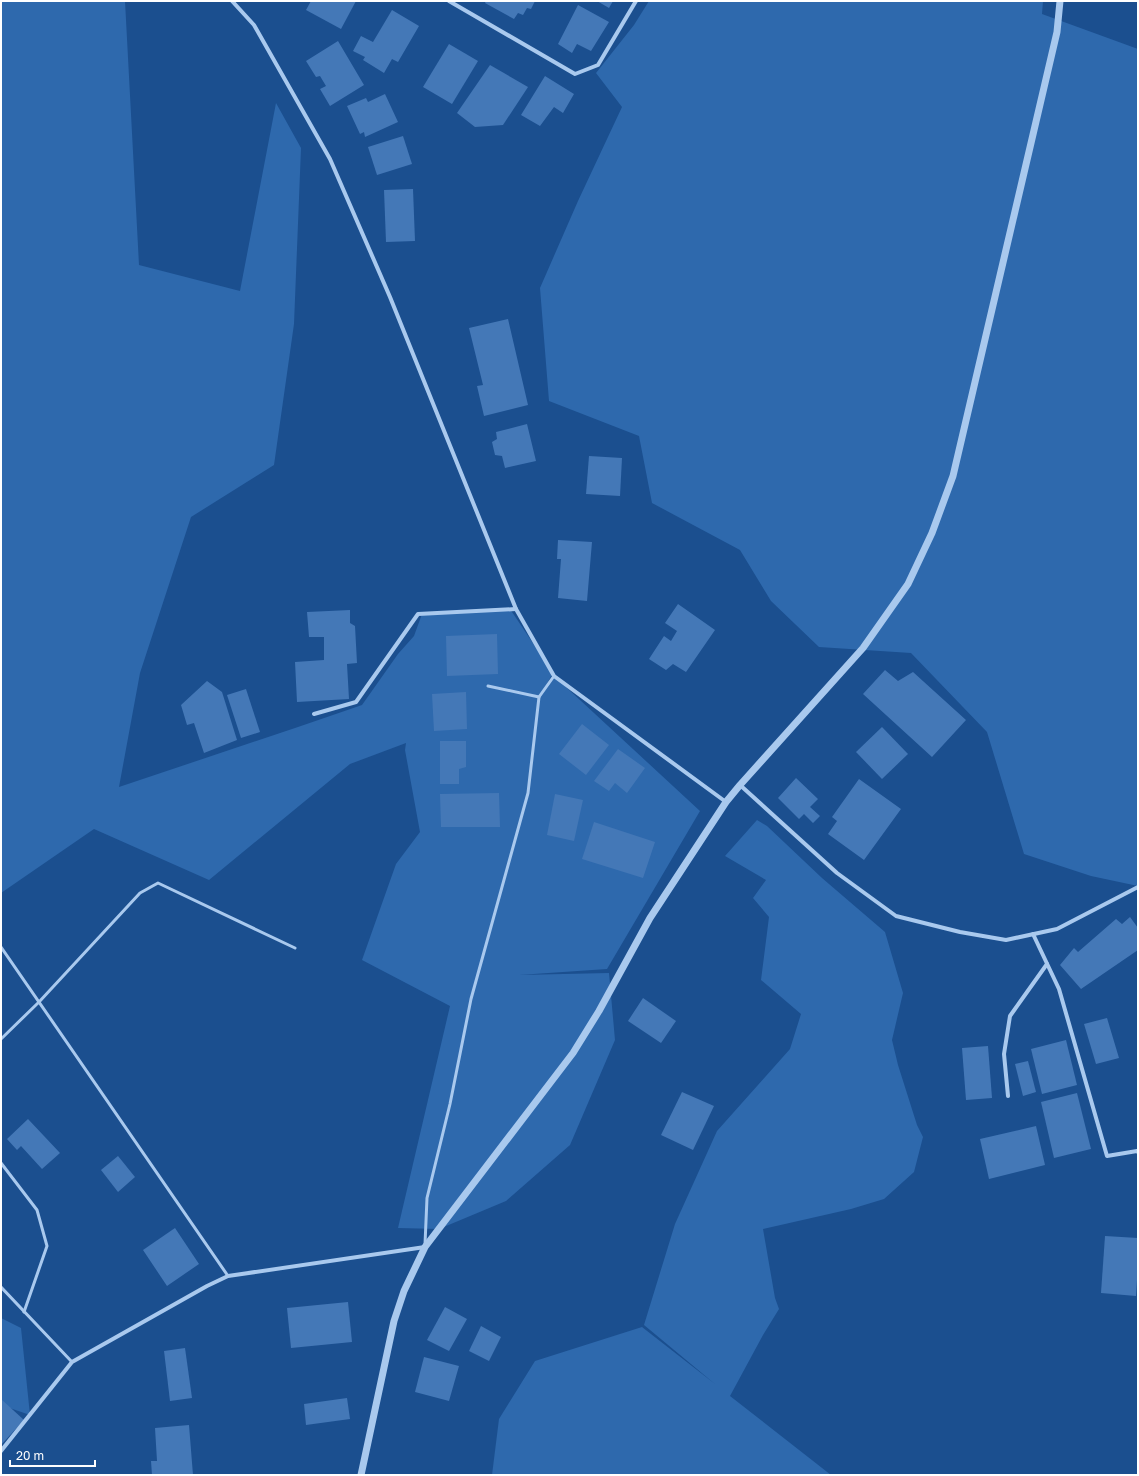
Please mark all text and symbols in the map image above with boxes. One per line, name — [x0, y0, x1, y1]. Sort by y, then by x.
scale bar — [10, 1442, 95, 1468]
text: 20 m — [16, 1448, 44, 1463]

